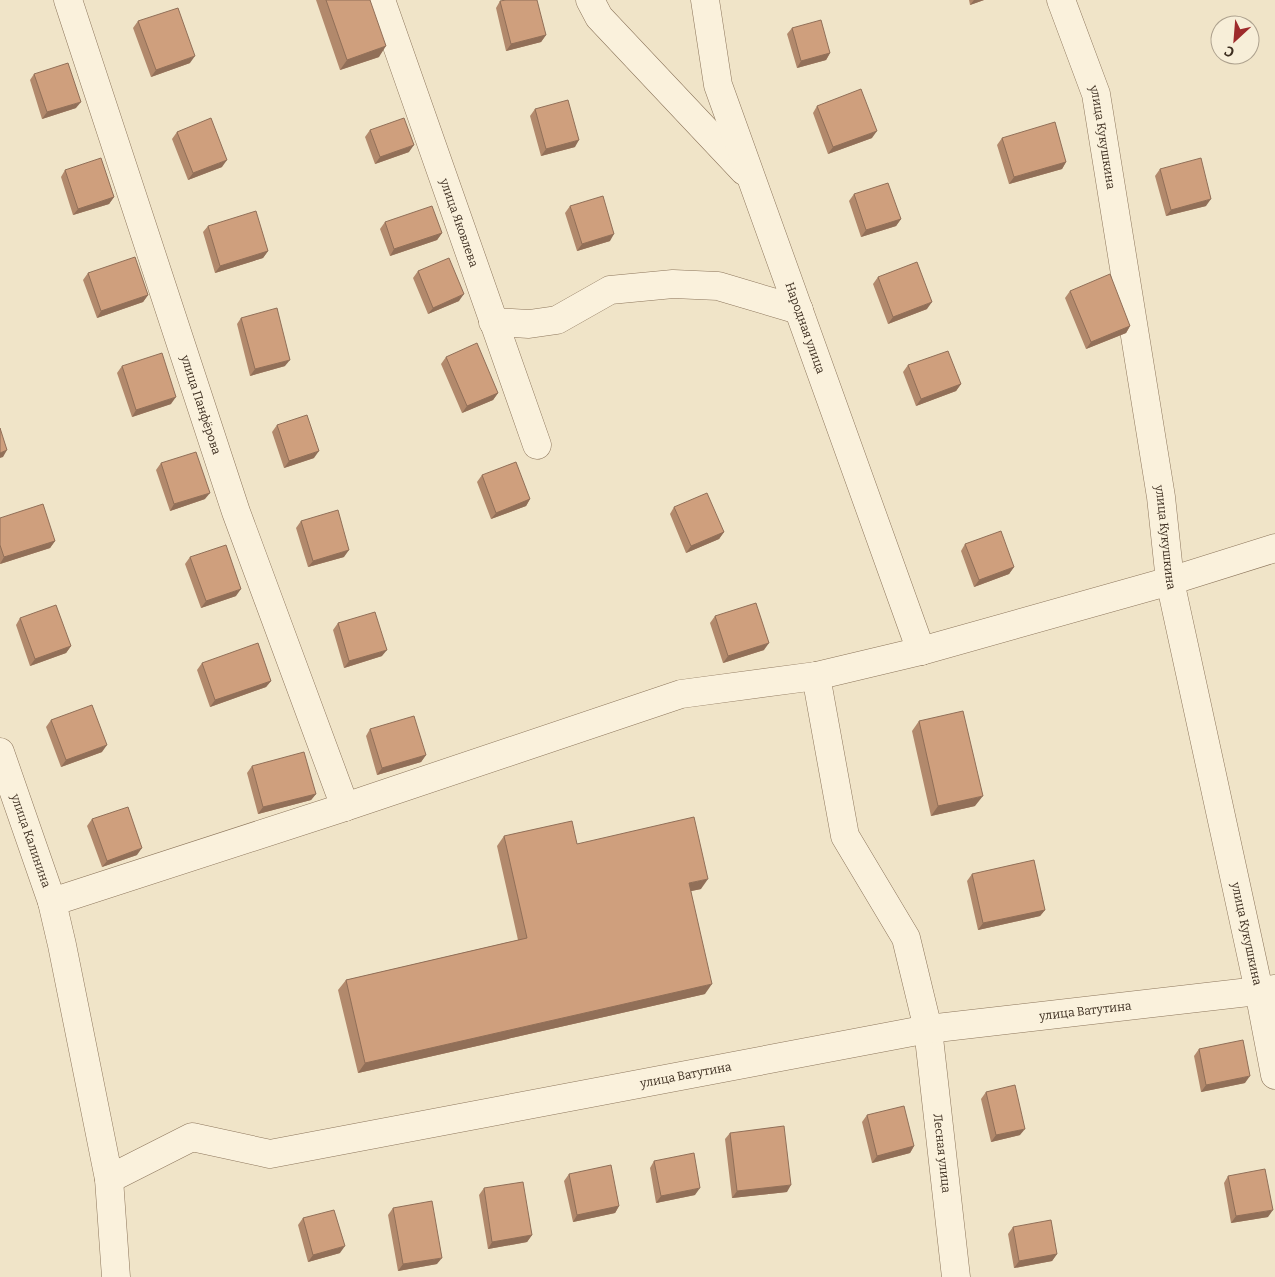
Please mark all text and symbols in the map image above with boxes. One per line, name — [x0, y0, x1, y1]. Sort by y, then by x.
north arrow — [1210, 15, 1260, 65]
text: С — [1222, 42, 1237, 61]
street label: улица Кукушкина — [1086, 82, 1118, 191]
street label: улица Яковлева — [437, 176, 481, 269]
street label: Народная улица — [782, 280, 828, 376]
street label: улица Панфёрова — [178, 352, 224, 457]
street label: улица Кукушкина — [1152, 483, 1179, 591]
street label: улица Калинина — [8, 791, 54, 890]
street label: улица Кукушкина — [1228, 880, 1265, 987]
street label: улица Ватутина — [1038, 999, 1133, 1023]
street label: улица Ватутина — [638, 1059, 733, 1091]
street label: Лесная улица — [931, 1113, 953, 1194]

